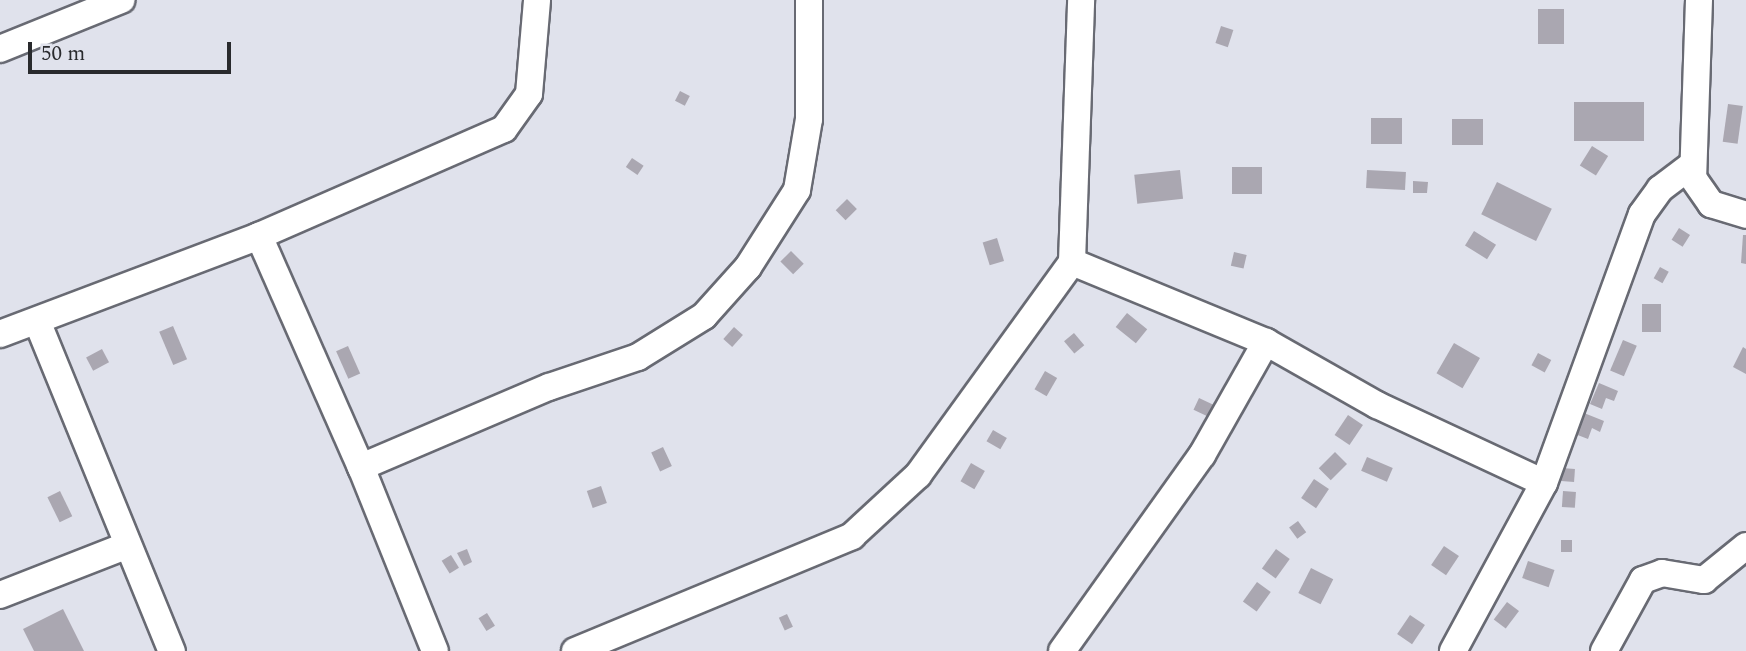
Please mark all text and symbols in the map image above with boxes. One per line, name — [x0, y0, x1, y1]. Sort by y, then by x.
scale bar — [32, 28, 234, 72]
text: 50 m — [41, 38, 85, 70]

